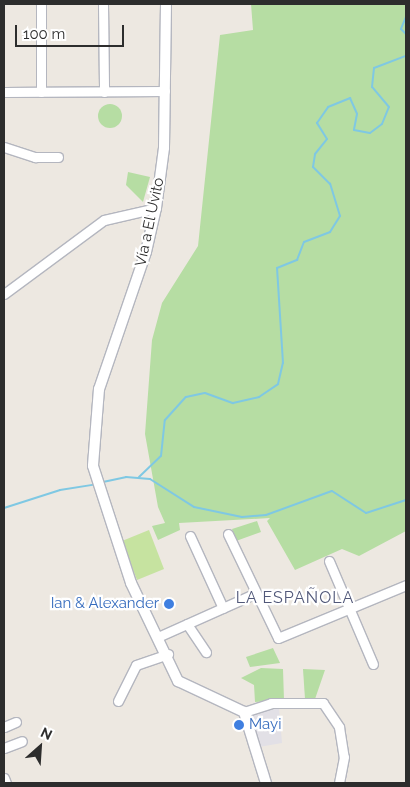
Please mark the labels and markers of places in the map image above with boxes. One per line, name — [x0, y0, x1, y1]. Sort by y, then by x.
place label: Ian & Alexander — [50, 595, 159, 613]
marker: Ian & Alexander — [163, 598, 175, 610]
place label: Mayi — [249, 716, 281, 734]
marker: Mayi — [233, 719, 245, 731]

